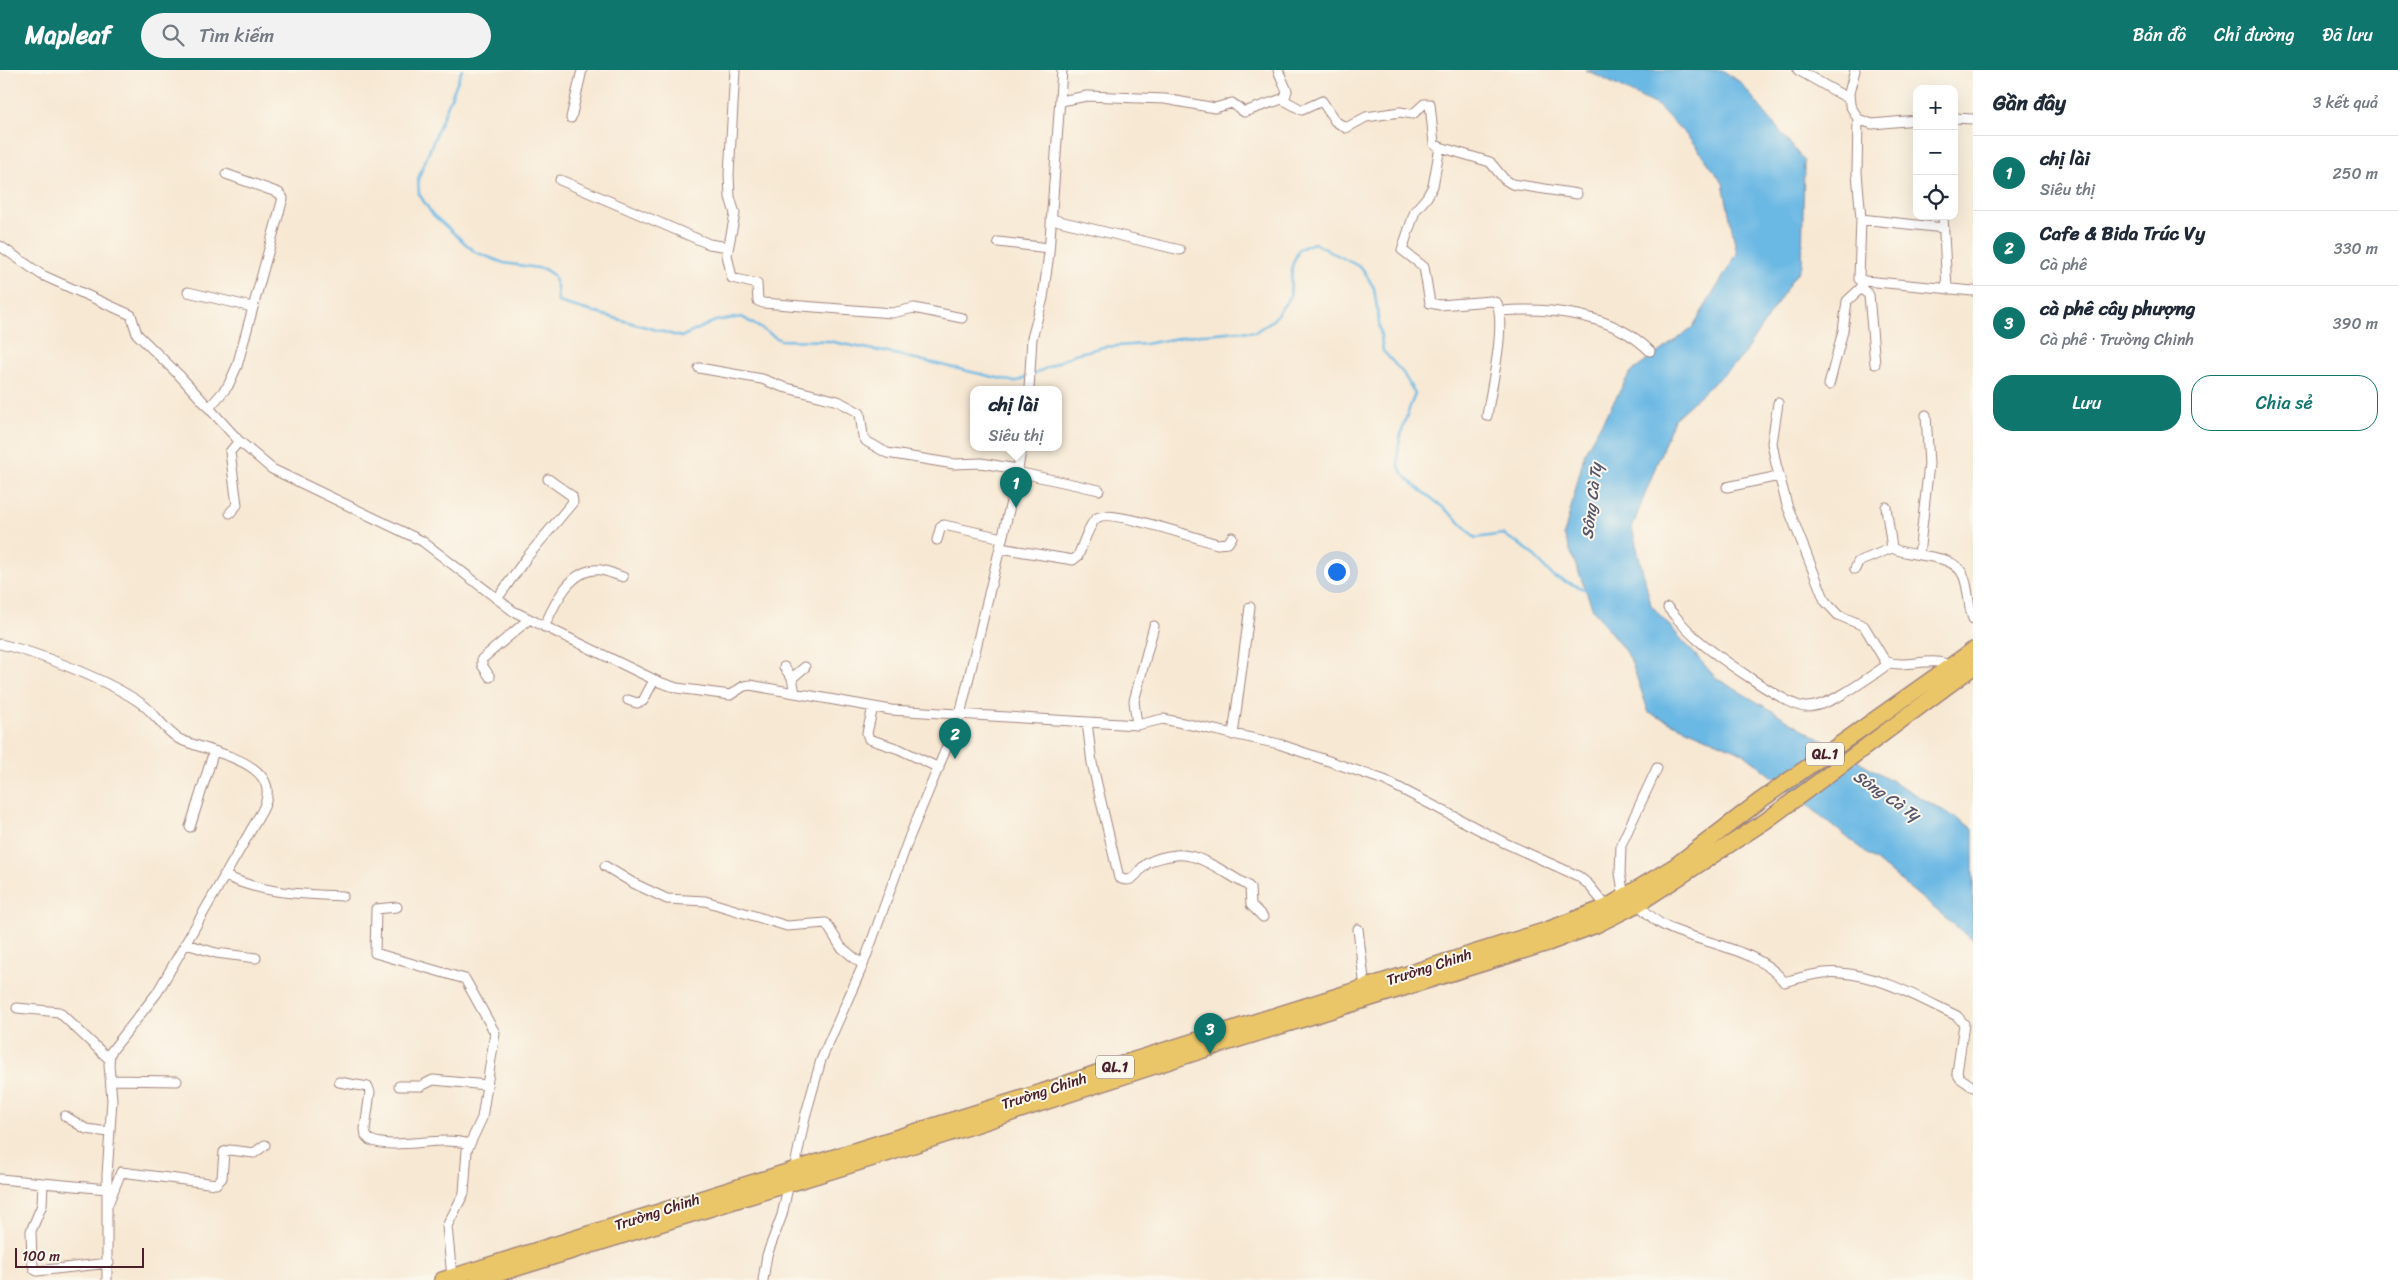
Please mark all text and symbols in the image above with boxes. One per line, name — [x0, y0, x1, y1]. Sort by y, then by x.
search box — [141, 13, 491, 58]
text: Mapleaf — [25, 14, 111, 56]
text: Tìm kiếm — [199, 19, 274, 52]
text: Bản đồ — [2133, 19, 2186, 51]
text: Chỉ đường — [2214, 19, 2295, 51]
text: Đã lưu — [2323, 19, 2373, 51]
icon: search — [159, 21, 187, 49]
text: Gần đây — [1993, 84, 2066, 122]
map controls — [1913, 85, 1958, 220]
button: + — [1913, 85, 1958, 130]
text: 3 kết quả — [2313, 88, 2378, 117]
button: − — [1913, 130, 1958, 175]
text: chị lài — [2040, 142, 2090, 175]
text: 1 — [2006, 159, 2012, 188]
text: 250 m — [2332, 159, 2378, 188]
button: locate — [1913, 175, 1958, 220]
text: Siêu thị — [2040, 175, 2095, 204]
text: Cafe & Bida Trúc Vy — [2040, 217, 2205, 250]
text: 2 — [2004, 234, 2014, 263]
text: 330 m — [2334, 234, 2378, 263]
text: Cà phê — [2040, 250, 2087, 279]
text: cà phê cây phượng — [2040, 292, 2195, 325]
text: 3 — [2005, 309, 2013, 338]
text: 390 m — [2333, 309, 2378, 338]
text: Cà phê · Trường Chinh — [2040, 325, 2194, 354]
button: Lưu — [1993, 375, 2181, 431]
button: Chia sẻ — [2191, 375, 2378, 431]
popup — [970, 386, 1062, 451]
text: chị lài — [988, 388, 1038, 421]
text: Siêu thị — [988, 421, 1044, 450]
water label: Sông Cà Ty — [1572, 459, 1611, 540]
pin: 1 — [1000, 467, 1032, 508]
your location — [1324, 559, 1350, 585]
pin: 2 — [939, 718, 971, 759]
road number: QL.1 — [1806, 742, 1844, 766]
water label: Sông Cà Ty — [1847, 762, 1929, 830]
street label: Trường Chinh — [1383, 941, 1475, 993]
pin: 3 — [1194, 1013, 1226, 1054]
road number: QL.1 — [1096, 1056, 1134, 1079]
street label: Trường Chinh — [998, 1065, 1090, 1117]
street label: Trường Chinh — [611, 1186, 703, 1238]
text: 100 m — [22, 1244, 60, 1269]
scale bar — [15, 1245, 144, 1268]

